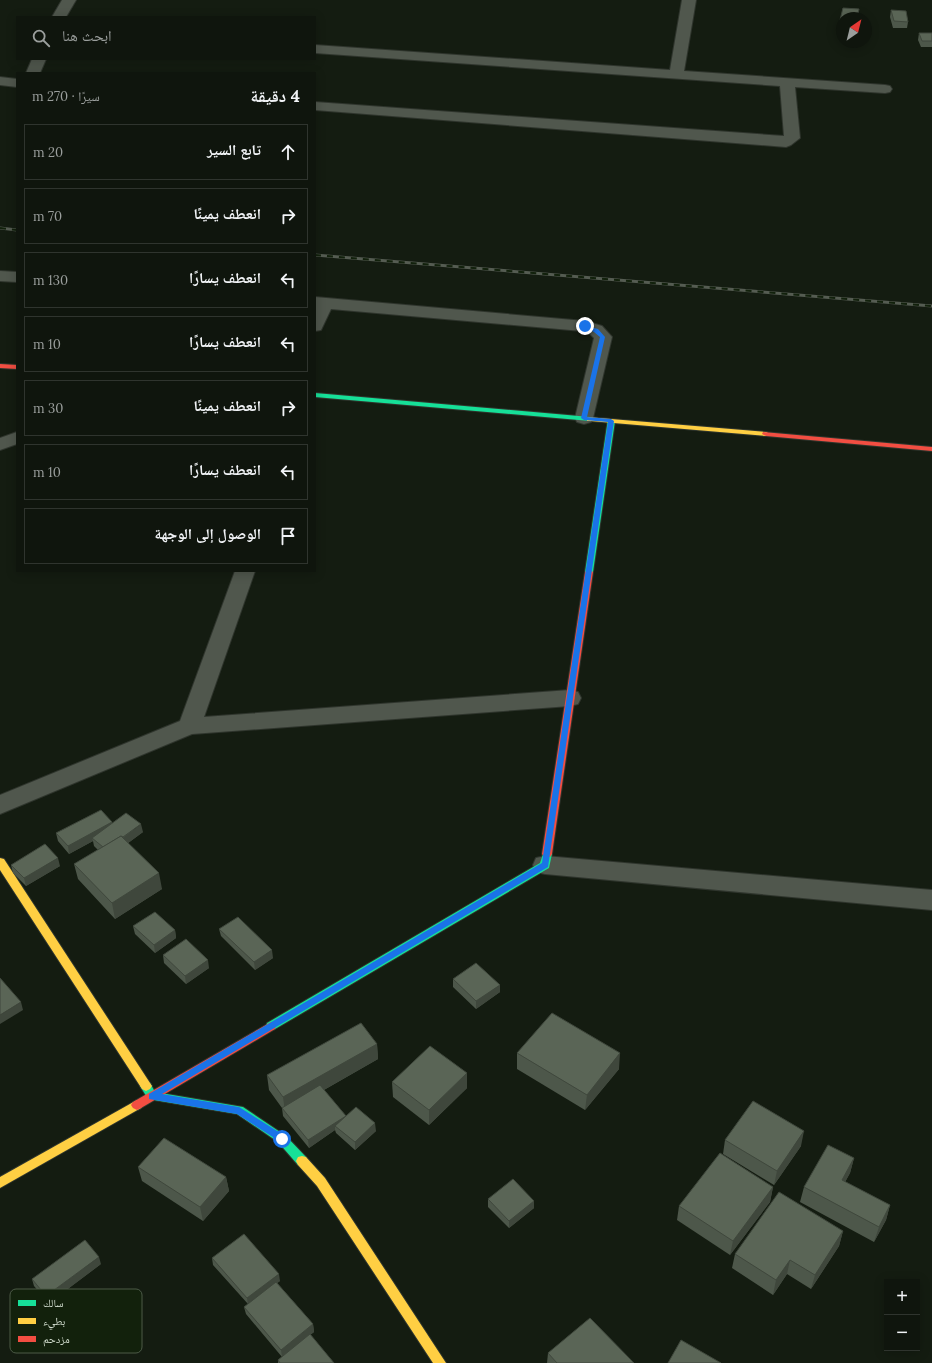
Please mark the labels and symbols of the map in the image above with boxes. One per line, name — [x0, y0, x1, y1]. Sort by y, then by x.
north arrow — [836, 12, 872, 48]
route end — [576, 317, 594, 335]
route start — [273, 1130, 291, 1148]
legend — [10, 1289, 142, 1353]
text: سالك — [43, 1296, 63, 1310]
text: بطيء — [43, 1314, 65, 1330]
text: مزدحم — [43, 1332, 70, 1347]

